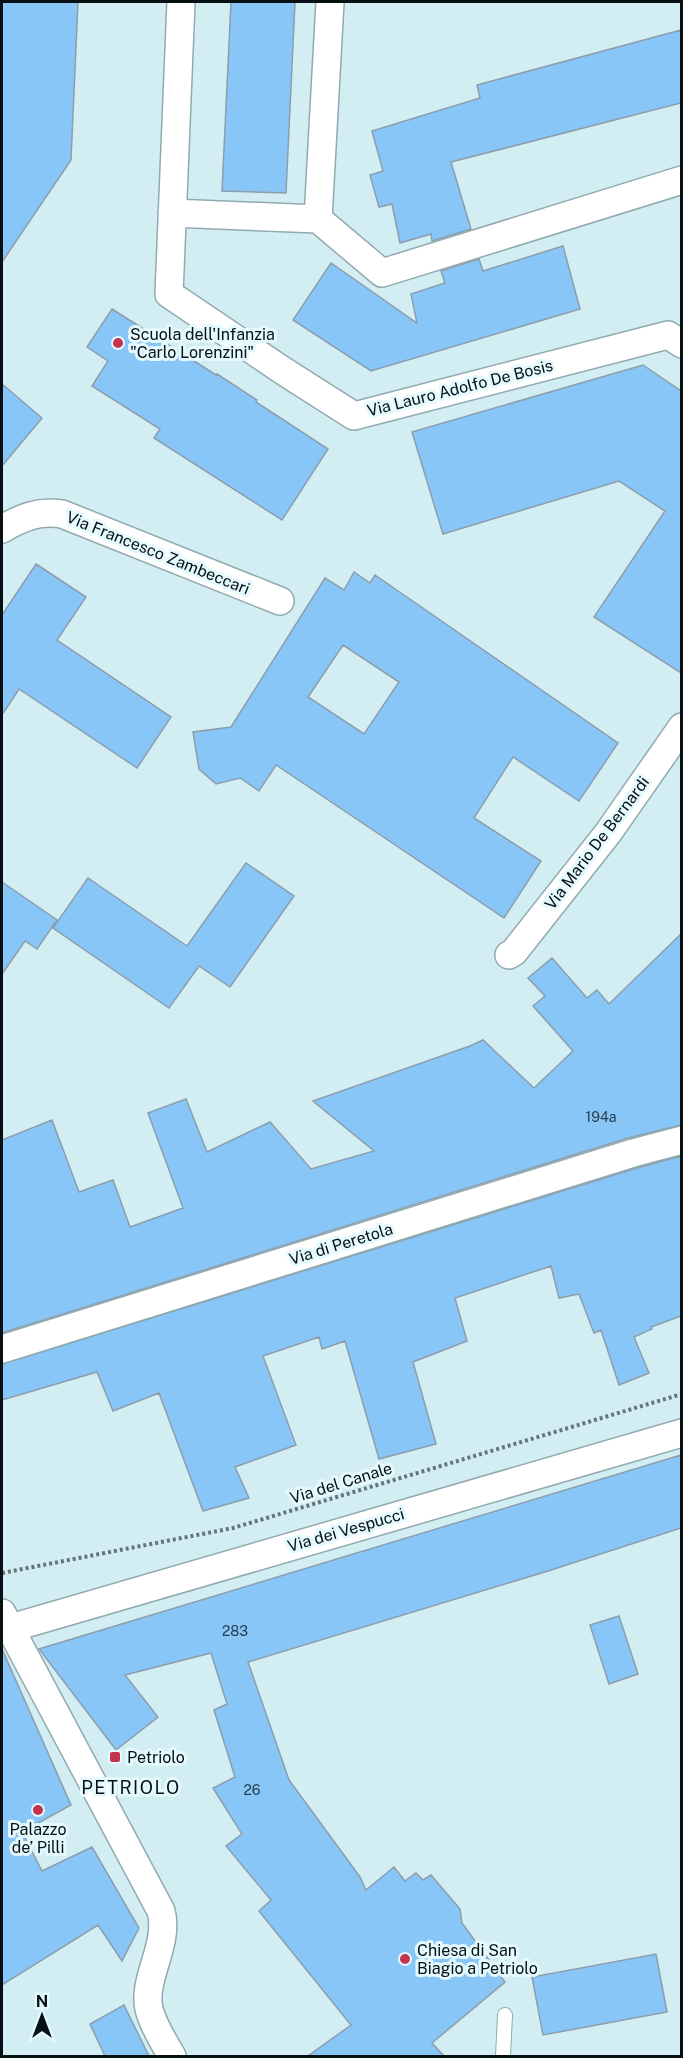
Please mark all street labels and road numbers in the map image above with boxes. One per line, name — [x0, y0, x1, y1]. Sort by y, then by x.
street label: Via Lauro Adolfo De Bosis — [365, 356, 555, 420]
street label: Via Francesco Zambeccari — [64, 507, 252, 599]
street label: Via Mario De Bernardi — [541, 773, 653, 913]
street label: Via di Peretola — [287, 1219, 395, 1269]
street label: Via del Canale — [288, 1458, 394, 1508]
street label: Via dei Vespucci — [285, 1504, 407, 1556]

